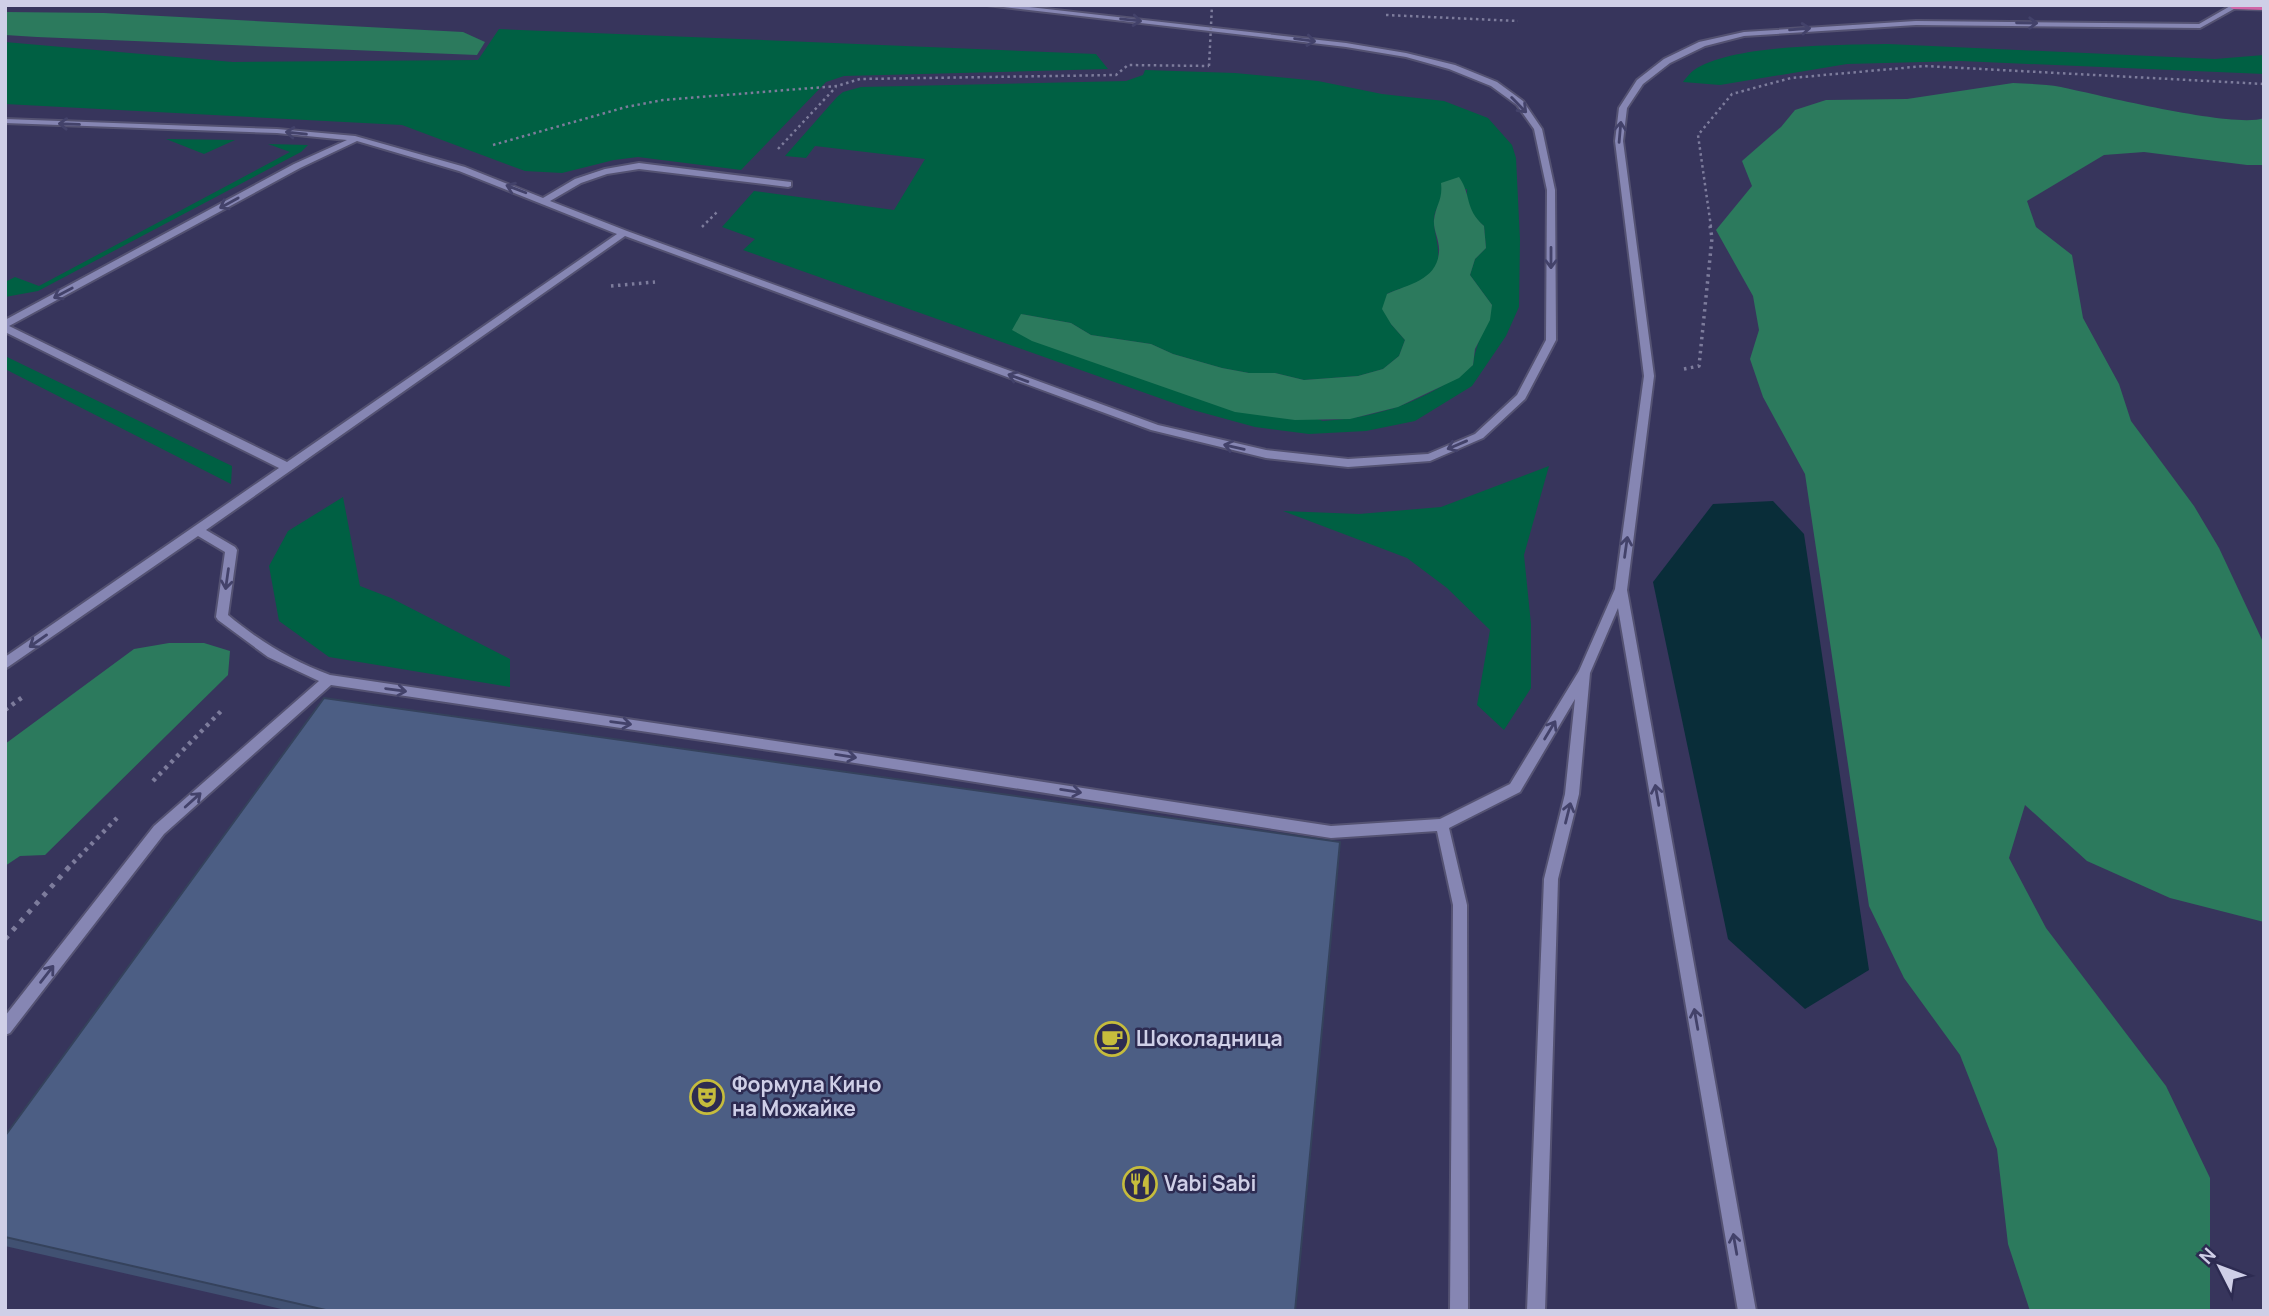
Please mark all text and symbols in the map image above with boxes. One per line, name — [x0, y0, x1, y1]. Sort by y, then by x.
one-way arrow — [1119, 14, 1142, 27]
one-way arrow — [2015, 16, 2038, 29]
one-way arrow — [1788, 22, 1811, 35]
one-way arrow — [1294, 34, 1316, 47]
one-way arrow — [1511, 96, 1527, 114]
one-way arrow — [58, 117, 81, 130]
one-way arrow — [1614, 121, 1627, 143]
one-way arrow — [286, 126, 308, 139]
one-way arrow — [505, 182, 527, 194]
one-way arrow — [219, 197, 240, 210]
one-way arrow — [1544, 246, 1558, 269]
one-way arrow — [53, 287, 74, 300]
one-way arrow — [1007, 370, 1029, 383]
one-way arrow — [1447, 439, 1469, 452]
one-way arrow — [1223, 440, 1246, 453]
one-way arrow — [1620, 536, 1633, 559]
one-way arrow — [220, 567, 233, 589]
one-way arrow — [29, 634, 48, 648]
one-way arrow — [384, 684, 407, 697]
one-way arrow — [609, 717, 632, 730]
one-way arrow — [1543, 721, 1557, 741]
one-way arrow — [834, 750, 857, 763]
one-way arrow — [1650, 784, 1663, 807]
one-way arrow — [1059, 785, 1082, 798]
one-way arrow — [184, 792, 202, 808]
one-way arrow — [1561, 802, 1575, 825]
one-way arrow — [40, 965, 55, 984]
one-way arrow — [1689, 1008, 1702, 1031]
cafe icon: Шоколадница — [1093, 1020, 1131, 1058]
place label: Шоколадница — [1136, 1024, 1283, 1052]
place label: Формула Кино на Можайке — [732, 1070, 881, 1122]
theatre icon: Формула Кино на Можайке — [688, 1078, 726, 1116]
restaurant icon: Vabi Sabi — [1121, 1165, 1159, 1203]
place label: Vabi Sabi — [1164, 1169, 1256, 1197]
north arrow — [2185, 1232, 2255, 1302]
one-way arrow — [1728, 1233, 1741, 1255]
text: N — [2193, 1242, 2222, 1269]

